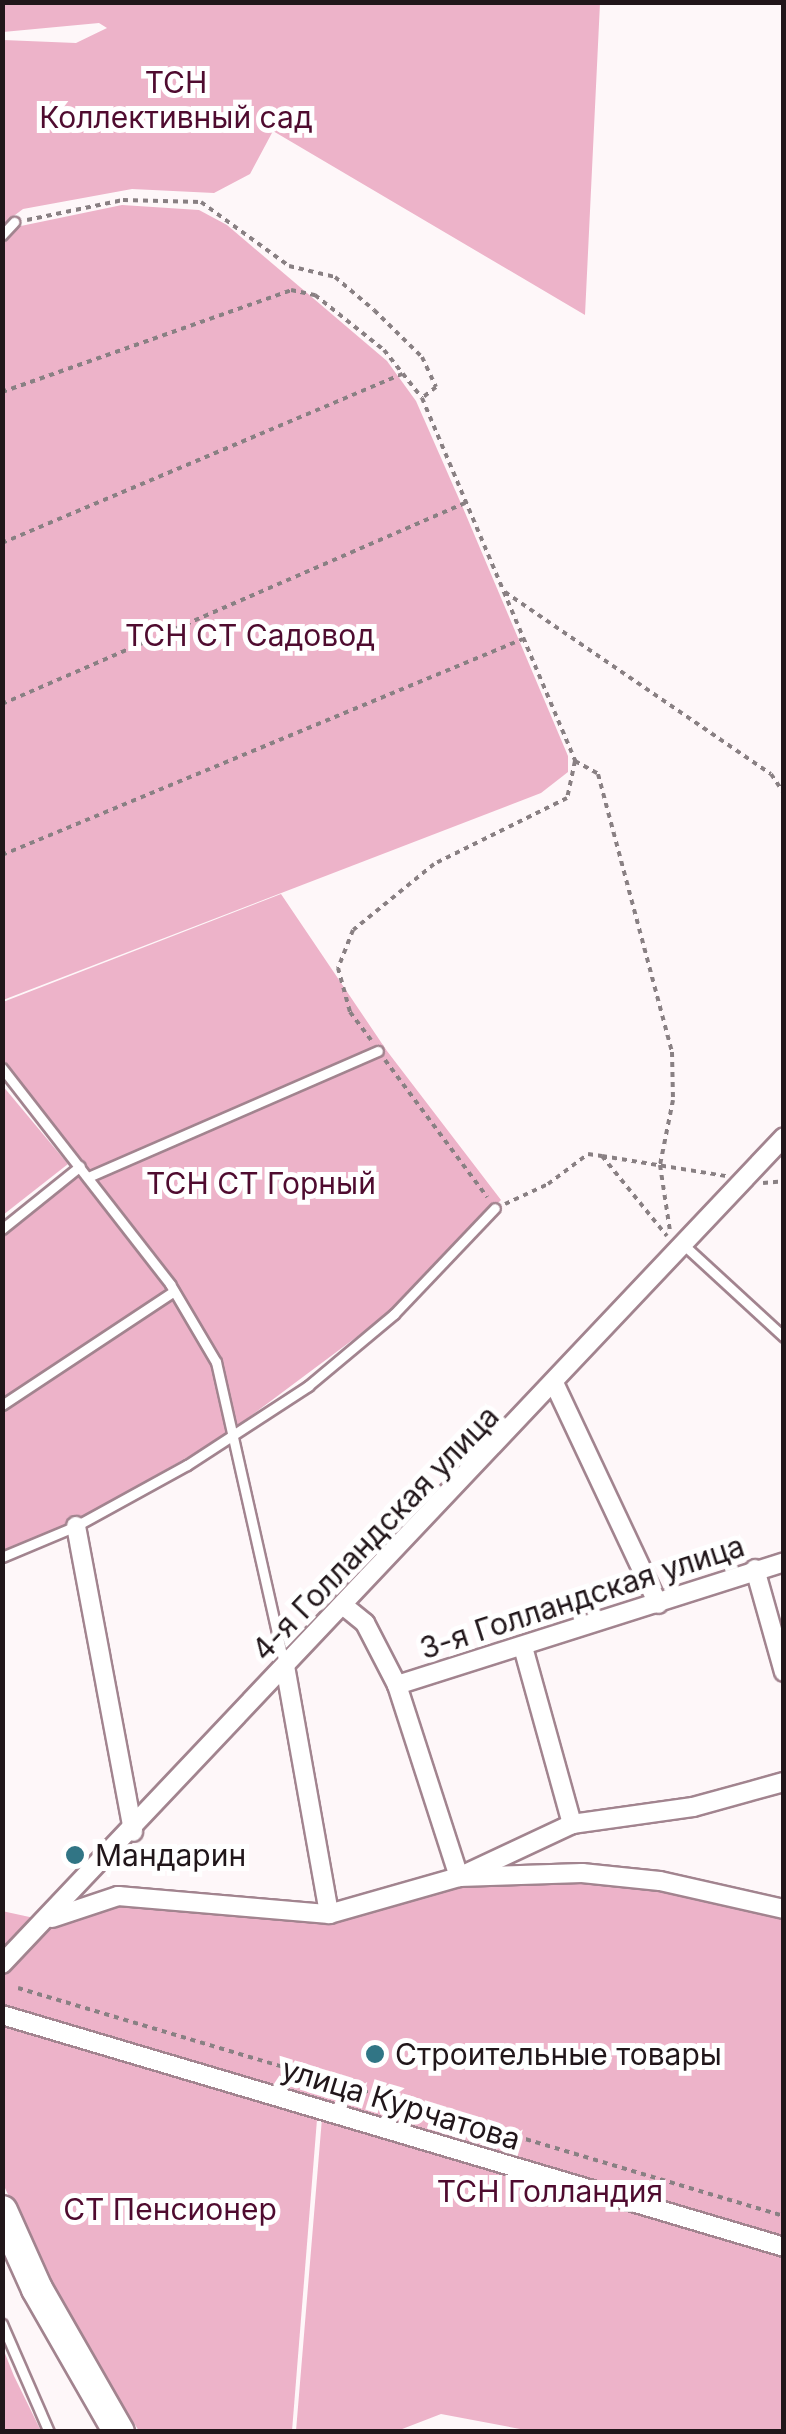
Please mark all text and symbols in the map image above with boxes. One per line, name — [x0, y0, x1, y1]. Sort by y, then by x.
park label: ТСН Коллективный сад — [39, 64, 313, 134]
park label: ТСН СТ Садовод — [125, 617, 375, 653]
park label: ТСН СТ Горный — [146, 1165, 376, 1201]
street label: 4-я Голландская улица — [244, 1398, 506, 1668]
street label: 3-я Голландская улица — [415, 1528, 749, 1666]
place label: Мандарин — [95, 1837, 246, 1873]
marker: Мандарин — [64, 1844, 86, 1866]
place label: Строительные товары — [395, 2036, 722, 2072]
marker: Строительные товары — [364, 2043, 386, 2065]
street label: улица Курчатова — [277, 2051, 525, 2157]
park label: ТСН Голландия — [437, 2173, 663, 2209]
park label: СТ Пенсионер — [63, 2191, 277, 2227]

